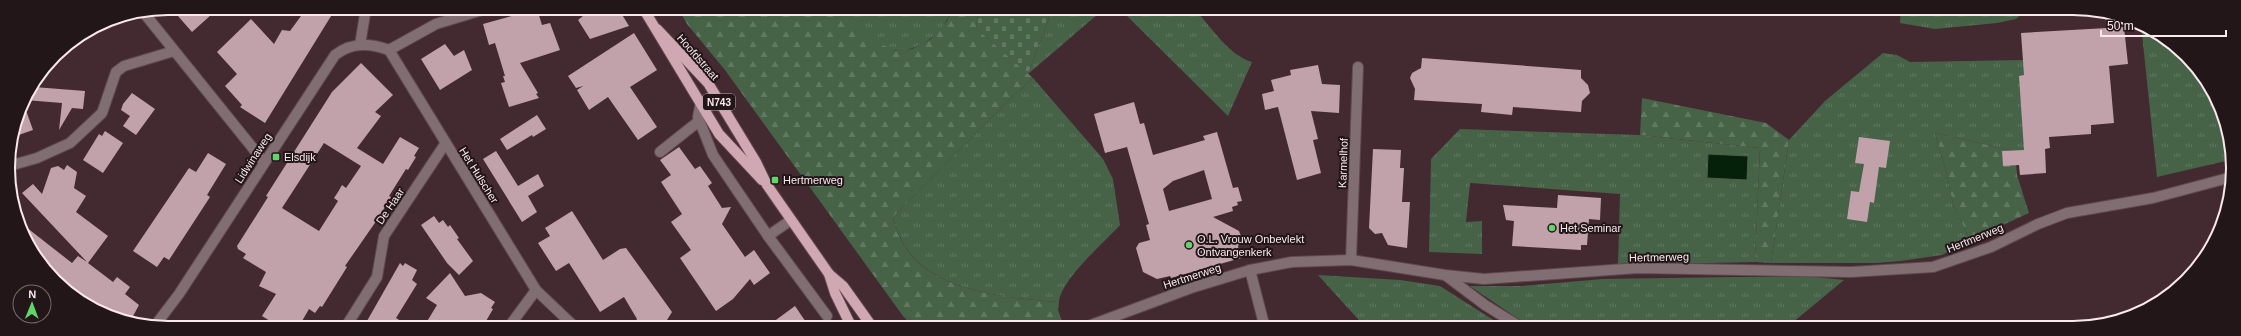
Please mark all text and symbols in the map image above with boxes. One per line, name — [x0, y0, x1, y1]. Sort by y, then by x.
scale bar — [2101, 12, 2226, 38]
text: 50 m — [2107, 19, 2134, 33]
street label: Hoofdstraat — [675, 32, 721, 82]
road number: N743 — [703, 94, 735, 110]
street label: Lidwinaweg — [232, 131, 274, 185]
street label: Karmelhof — [1336, 137, 1350, 188]
street label: Het Hulscher — [457, 145, 501, 205]
place label: Elsdijk — [284, 151, 316, 163]
marker: Elsdijk — [271, 152, 281, 162]
place label: Hertmerweg — [783, 174, 843, 186]
marker: Hertmerweg — [770, 175, 780, 185]
street label: De Haar — [374, 185, 407, 226]
street label: Hertmerweg — [1945, 221, 2005, 255]
place label: Het Seminar — [1560, 222, 1621, 234]
marker: Het Seminar — [1547, 223, 1557, 233]
place label: O.L. Vrouw Onbevlekt Ontvangenkerk — [1197, 233, 1304, 258]
marker: O.L. Vrouw Onbevlekt Ontvangenkerk — [1184, 240, 1194, 250]
street label: Hertmerweg — [1629, 250, 1689, 264]
street label: Hertmerweg — [1162, 261, 1222, 291]
north arrow — [12, 284, 52, 324]
text: N — [28, 288, 36, 300]

